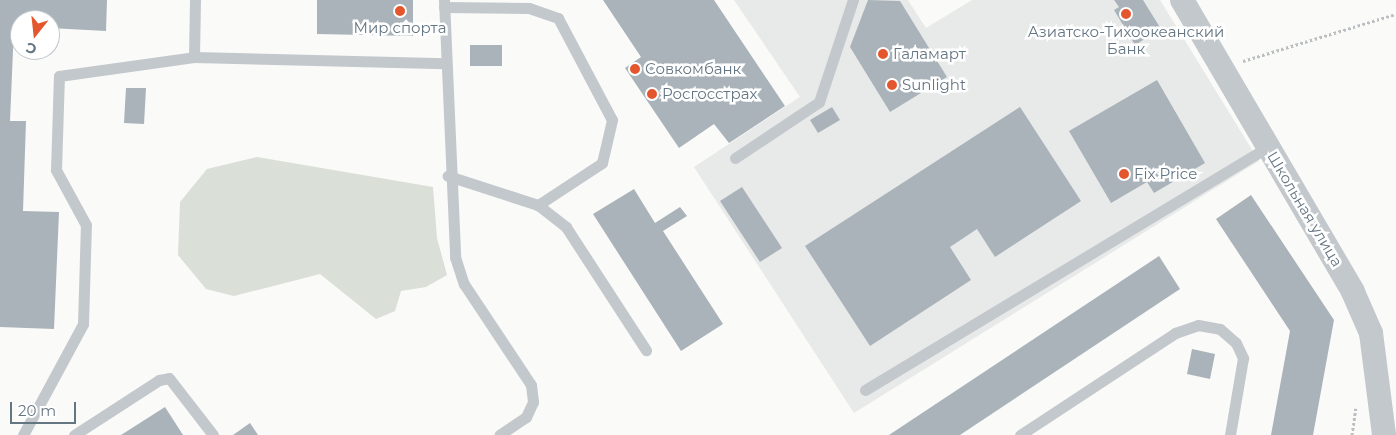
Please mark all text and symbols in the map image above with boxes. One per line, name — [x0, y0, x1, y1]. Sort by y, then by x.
marker: Мир спорта — [394, 5, 406, 17]
marker: Азиатско-Тихоокеанский Банк — [1120, 8, 1132, 20]
north arrow — [10, 10, 60, 60]
place label: Мир спорта — [354, 19, 446, 37]
place label: Азиатско-Тихоокеанский Банк — [1028, 22, 1224, 57]
text: С — [24, 38, 39, 59]
place label: Галамарт — [893, 45, 966, 63]
marker: Галамарт — [877, 48, 889, 60]
place label: Совкомбанк — [645, 60, 741, 78]
marker: Совкомбанк — [629, 63, 641, 75]
place label: Sunlight — [902, 76, 966, 94]
marker: Sunlight — [886, 79, 898, 91]
place label: Росгосстрах — [662, 85, 757, 103]
marker: Росгосстрах — [646, 88, 658, 100]
street label: Школьная улица — [1264, 148, 1346, 270]
place label: Fix Price — [1134, 165, 1197, 183]
marker: Fix Price — [1118, 168, 1130, 180]
scale bar — [12, 392, 79, 424]
text: 20 m — [18, 401, 56, 420]

